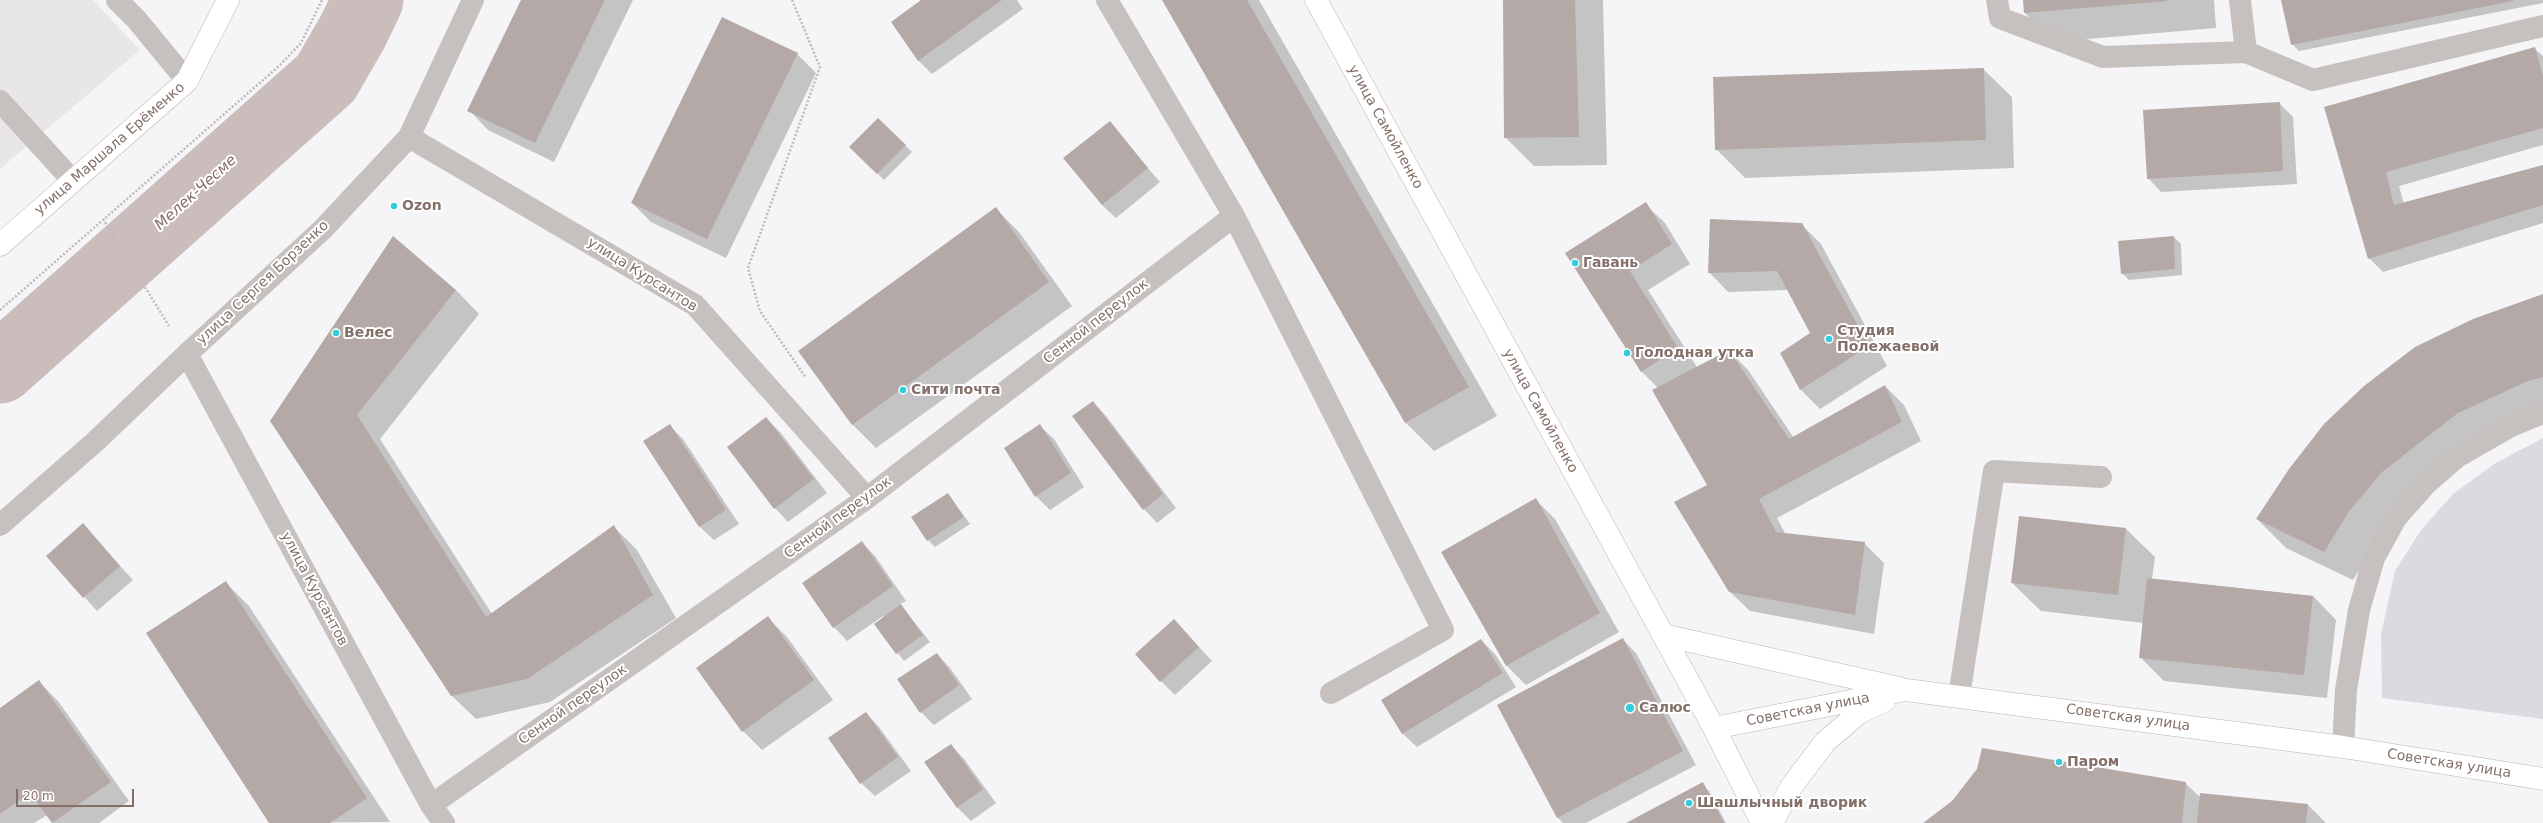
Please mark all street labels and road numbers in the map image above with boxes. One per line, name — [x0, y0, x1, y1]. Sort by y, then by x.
street label: улица Самойленко — [1344, 62, 1426, 192]
street label: улица Маршала Ерёменко — [31, 79, 189, 219]
street label: улица Сергея Борзенко — [194, 217, 332, 349]
street label: улица Курсантов — [584, 234, 700, 316]
street label: Сенной переулок — [1040, 276, 1152, 368]
street label: улица Самойленко — [1499, 346, 1581, 476]
street label: Сенной переулок — [781, 473, 895, 563]
street label: улица Курсантов — [277, 529, 351, 649]
street label: Сенной переулок — [516, 661, 630, 749]
street label: Советская улица — [1745, 690, 1871, 730]
street label: Советская улица — [2065, 701, 2191, 735]
street label: Советская улица — [2386, 746, 2512, 782]

